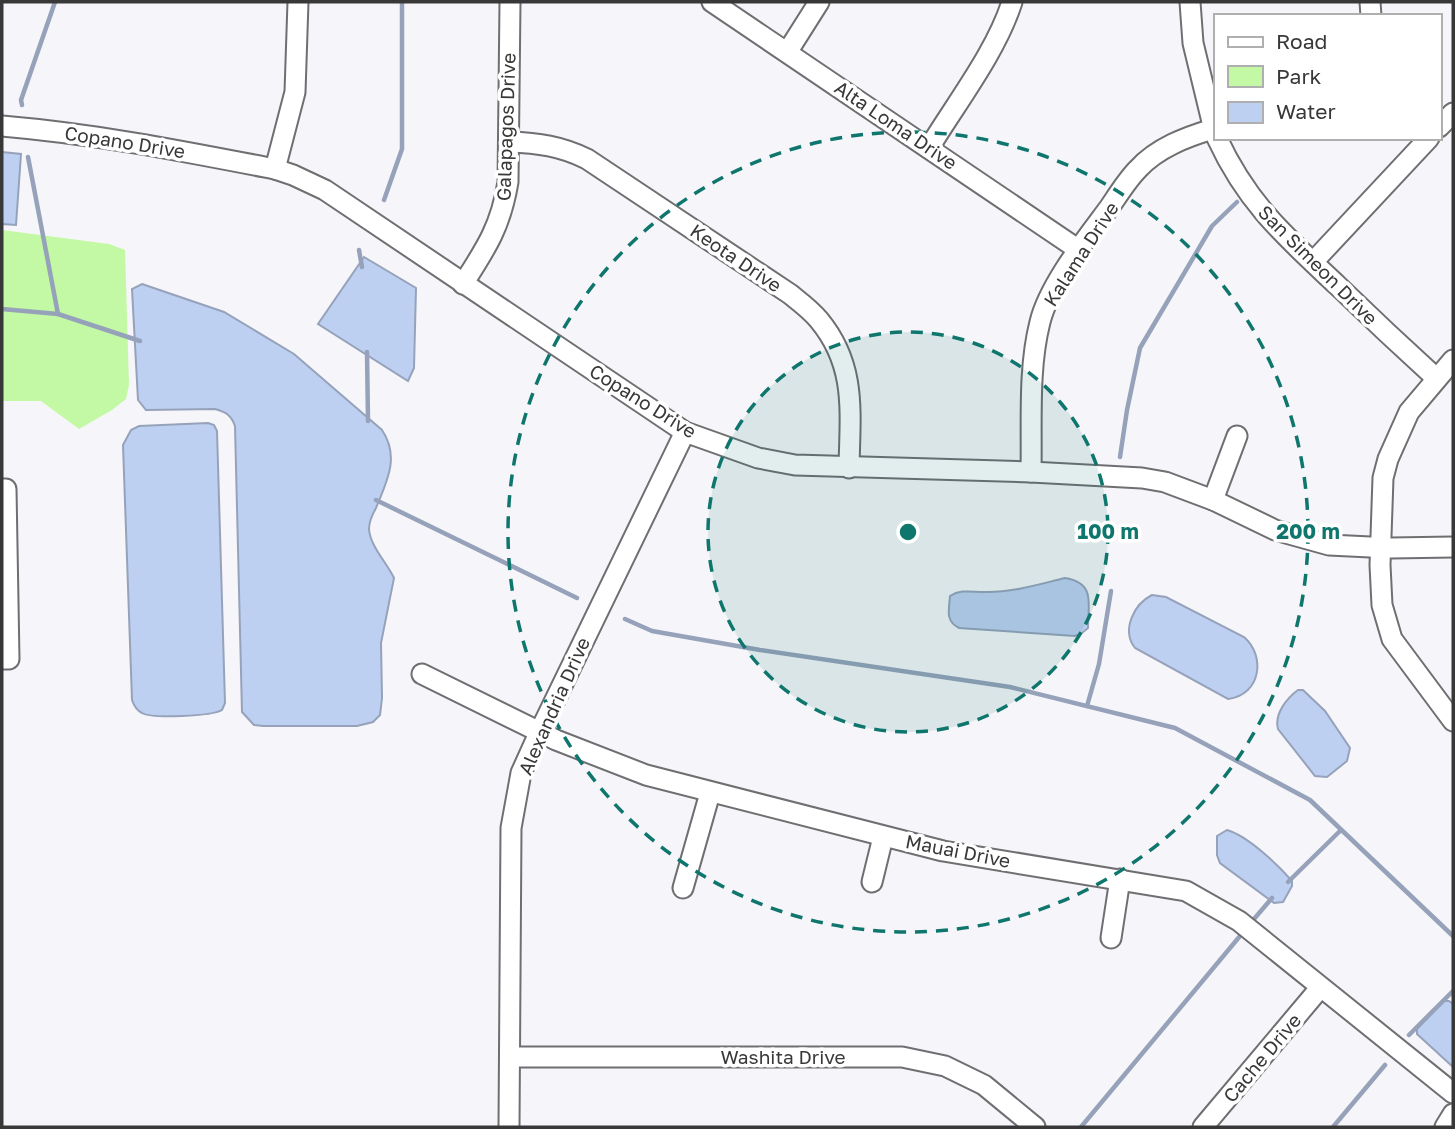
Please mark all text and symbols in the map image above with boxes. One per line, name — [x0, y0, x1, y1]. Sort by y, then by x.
legend — [1214, 14, 1441, 140]
text: Road — [1276, 28, 1327, 54]
street label: Galapagos Drive — [491, 52, 520, 202]
text: Park — [1276, 63, 1322, 89]
street label: Alta Loma Drive — [831, 75, 962, 174]
text: Water — [1276, 98, 1336, 124]
street label: Copano Drive — [63, 121, 187, 162]
street label: Kalama Drive — [1038, 197, 1123, 310]
street label: San Simeon Drive — [1254, 200, 1383, 329]
street label: Keota Drive — [686, 219, 786, 297]
street label: Copano Drive — [586, 359, 701, 443]
text: 100 m — [1077, 518, 1139, 544]
text: 200 m — [1276, 518, 1340, 544]
centre of rings — [896, 520, 920, 544]
street label: Alexandria Drive — [513, 633, 594, 778]
street label: Mauai Drive — [904, 829, 1012, 872]
street label: Cache Drive — [1218, 1009, 1305, 1107]
street label: Washita Drive — [720, 1045, 846, 1068]

